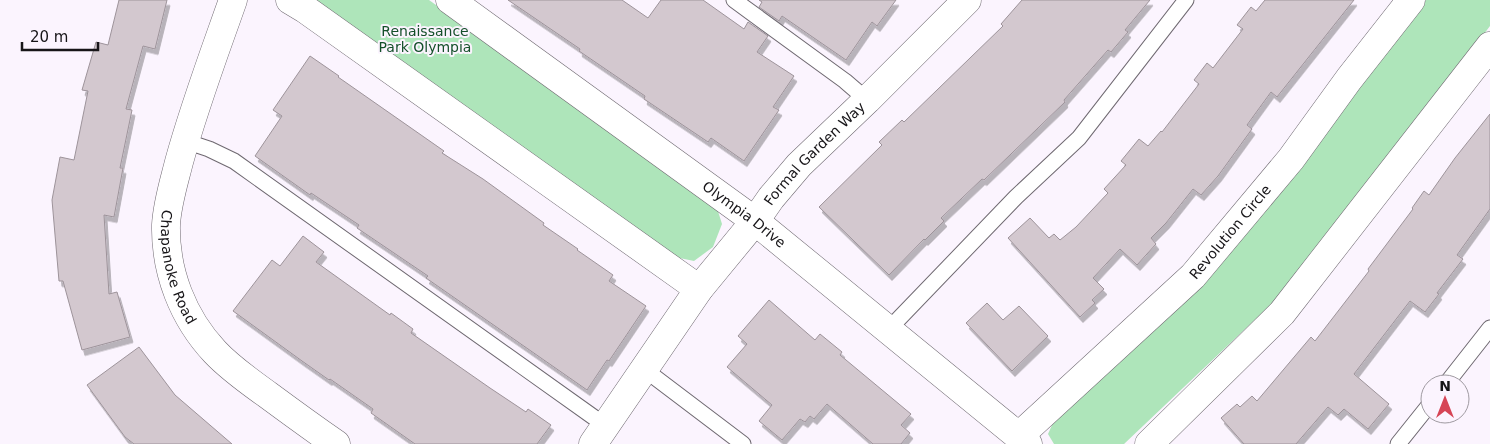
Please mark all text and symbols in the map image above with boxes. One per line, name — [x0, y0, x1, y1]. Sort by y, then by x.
scale bar — [22, 20, 99, 52]
park label: Renaissance Park Olympia — [379, 23, 471, 55]
text: 20 m — [30, 28, 68, 46]
street label: Formal Garden Way — [761, 99, 868, 208]
street label: Olympia Drive — [700, 178, 789, 251]
street label: Revolution Circle — [1186, 181, 1274, 282]
street label: Chapanoke Road — [158, 209, 200, 327]
north arrow — [1420, 374, 1470, 424]
text: N — [1439, 378, 1451, 394]

